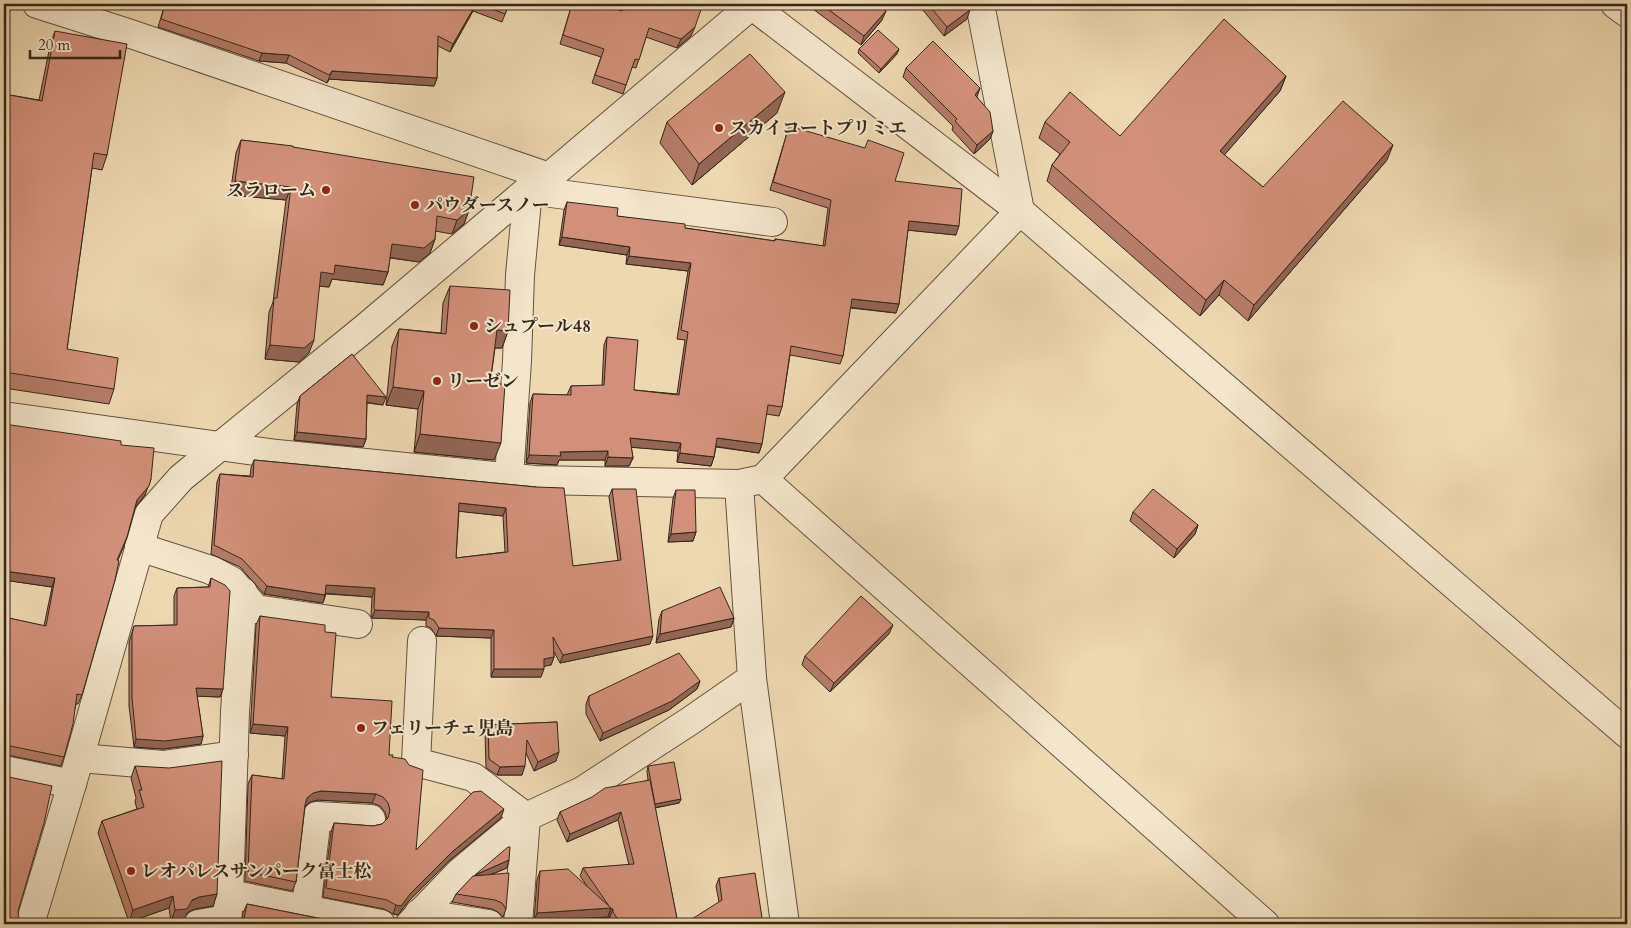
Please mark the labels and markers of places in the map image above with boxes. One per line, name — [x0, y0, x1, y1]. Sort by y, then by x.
place label: スカイコートプリミエ — [729, 116, 906, 141]
marker: スカイコートプリミエ — [713, 122, 725, 134]
place label: スラローム — [226, 178, 316, 203]
marker: スラローム — [320, 184, 332, 196]
place label: パウダースノー — [425, 193, 549, 218]
marker: パウダースノー — [409, 199, 421, 211]
place label: シュプール48 — [484, 314, 591, 339]
marker: シュプール48 — [468, 320, 480, 332]
place label: リーゼン — [447, 369, 519, 394]
marker: リーゼン — [431, 375, 443, 387]
place label: フェリーチェ児島 — [371, 716, 514, 741]
marker: フェリーチェ児島 — [355, 722, 367, 734]
place label: レオパレスサンパーク富士松 — [141, 859, 372, 884]
marker: レオパレスサンパーク富士松 — [125, 865, 137, 877]

